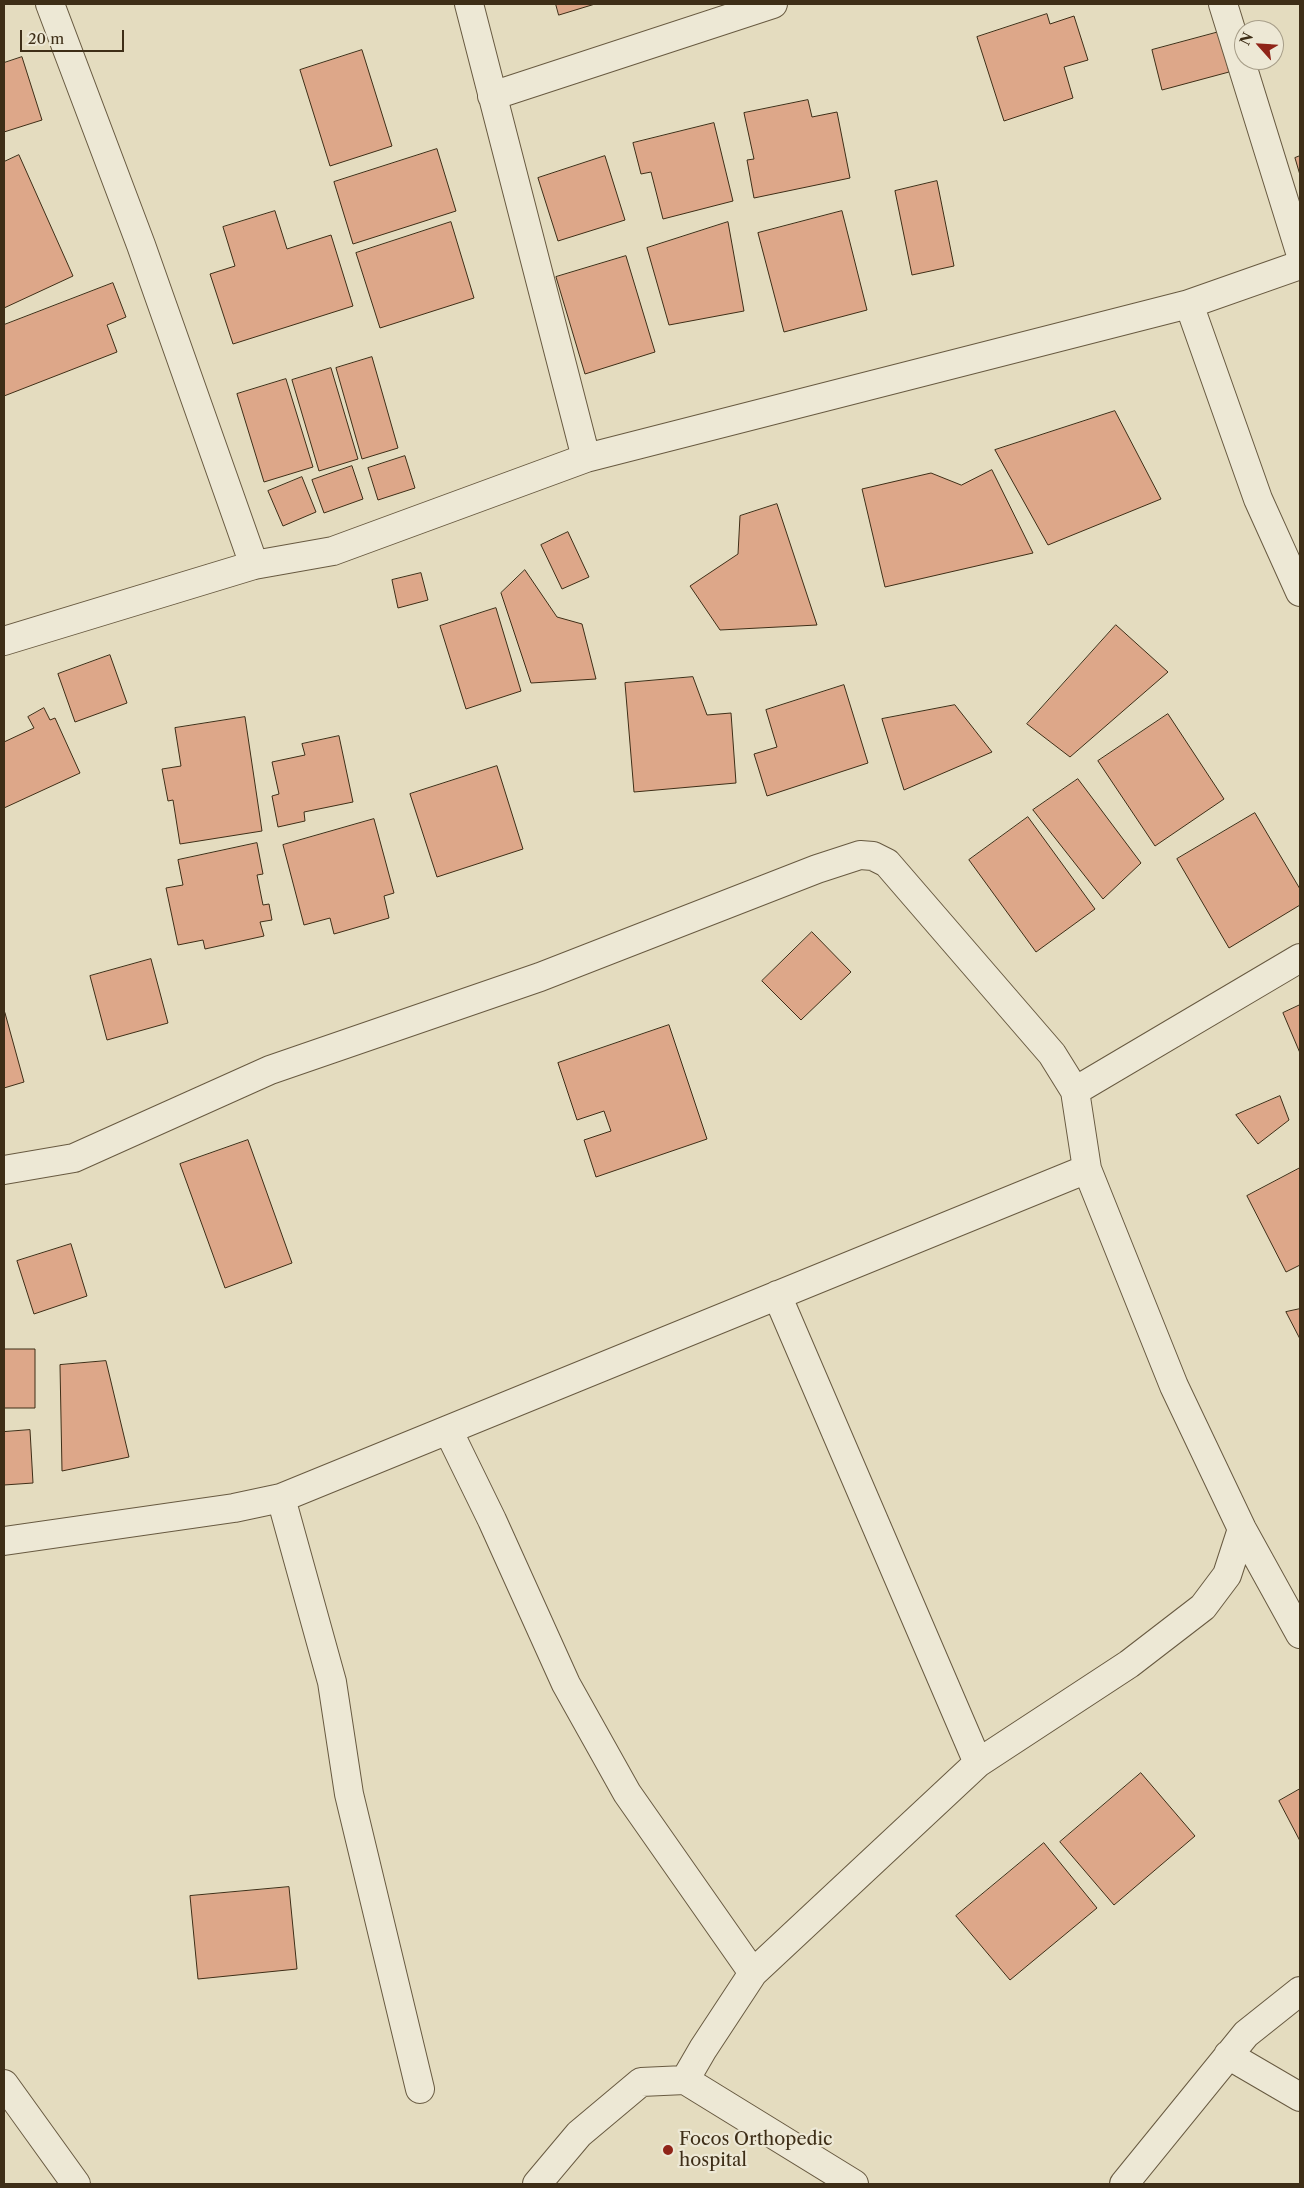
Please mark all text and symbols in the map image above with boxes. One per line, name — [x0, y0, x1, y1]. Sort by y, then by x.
scale bar — [22, 20, 126, 52]
north arrow — [1234, 20, 1284, 70]
text: 20 m — [28, 29, 64, 48]
text: N — [1236, 29, 1257, 48]
place label: Focos Orthopedic hospital — [679, 2129, 832, 2172]
marker: Focos Orthopedic hospital — [661, 2143, 675, 2157]

